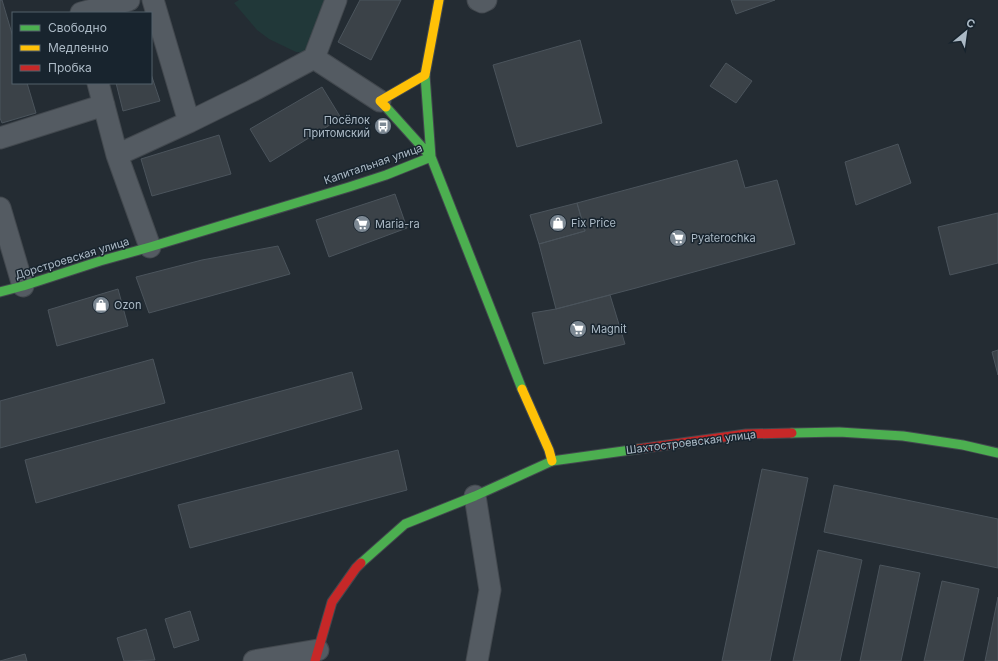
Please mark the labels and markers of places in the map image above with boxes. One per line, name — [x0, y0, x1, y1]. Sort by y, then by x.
place label: Посёлок Притомский — [303, 113, 370, 140]
bus stop icon: Посёлок Притомский — [373, 116, 393, 136]
shop icon: Fix Price — [548, 213, 568, 233]
supermarket icon: Maria-ra — [352, 214, 372, 234]
place label: Fix Price — [571, 216, 616, 230]
place label: Maria-ra — [375, 217, 420, 231]
supermarket icon: Pyaterochka — [668, 228, 688, 248]
place label: Pyaterochka — [691, 231, 756, 245]
shop icon: Ozon — [91, 295, 111, 315]
place label: Ozon — [114, 298, 141, 312]
supermarket icon: Magnit — [568, 319, 588, 339]
place label: Magnit — [591, 322, 627, 336]

